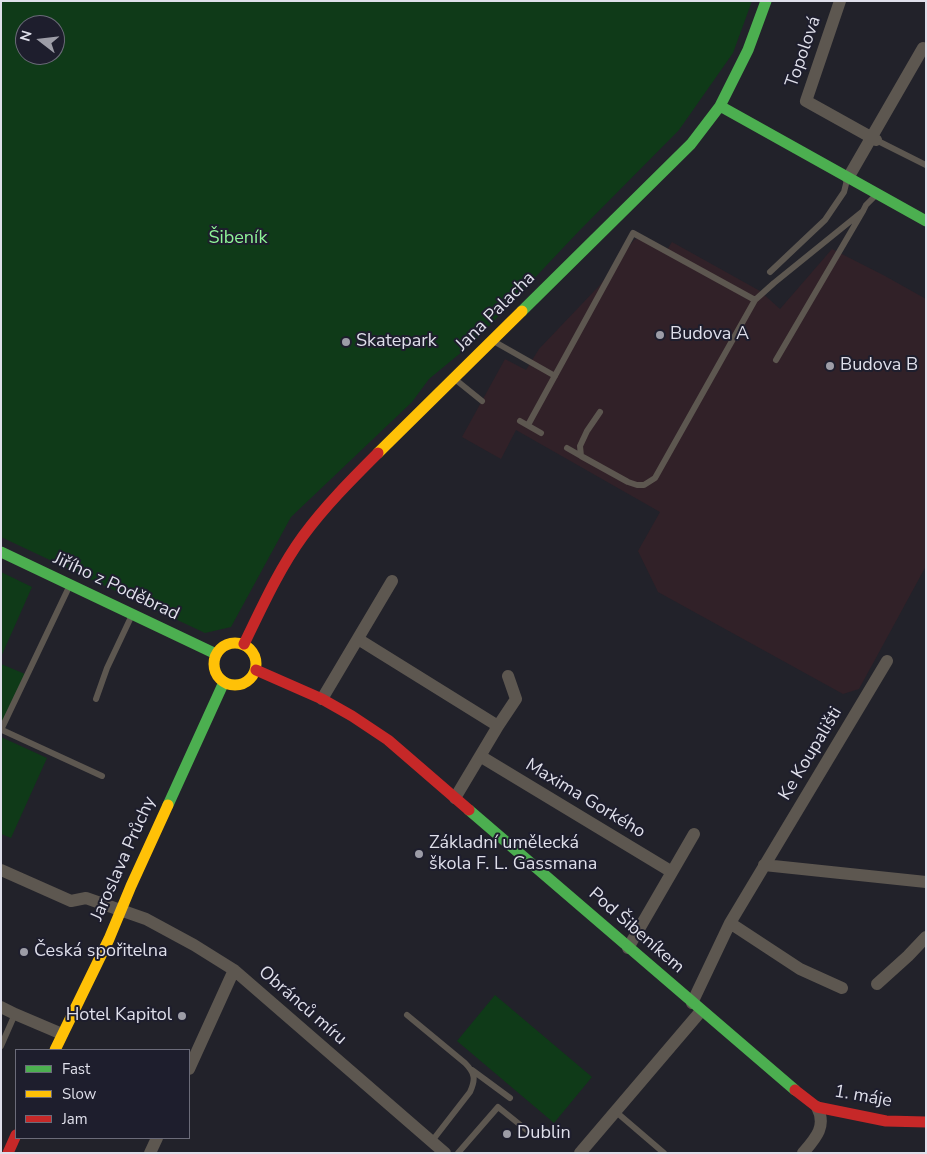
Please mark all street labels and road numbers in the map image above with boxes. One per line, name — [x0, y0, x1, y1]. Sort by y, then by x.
street label: Topolová — [782, 14, 826, 90]
street label: Jana Palacha — [452, 268, 540, 356]
street label: Jiřího z Poděbrad — [50, 548, 182, 626]
street label: Ke Koupališti — [775, 703, 847, 805]
street label: Maxima Gorkého — [521, 755, 649, 843]
street label: Jaroslava Průchy — [87, 793, 161, 925]
street label: Pod Šibeníkem — [584, 884, 688, 978]
street label: Obránců míru — [254, 962, 350, 1050]
street label: 1. máje — [832, 1081, 894, 1113]

